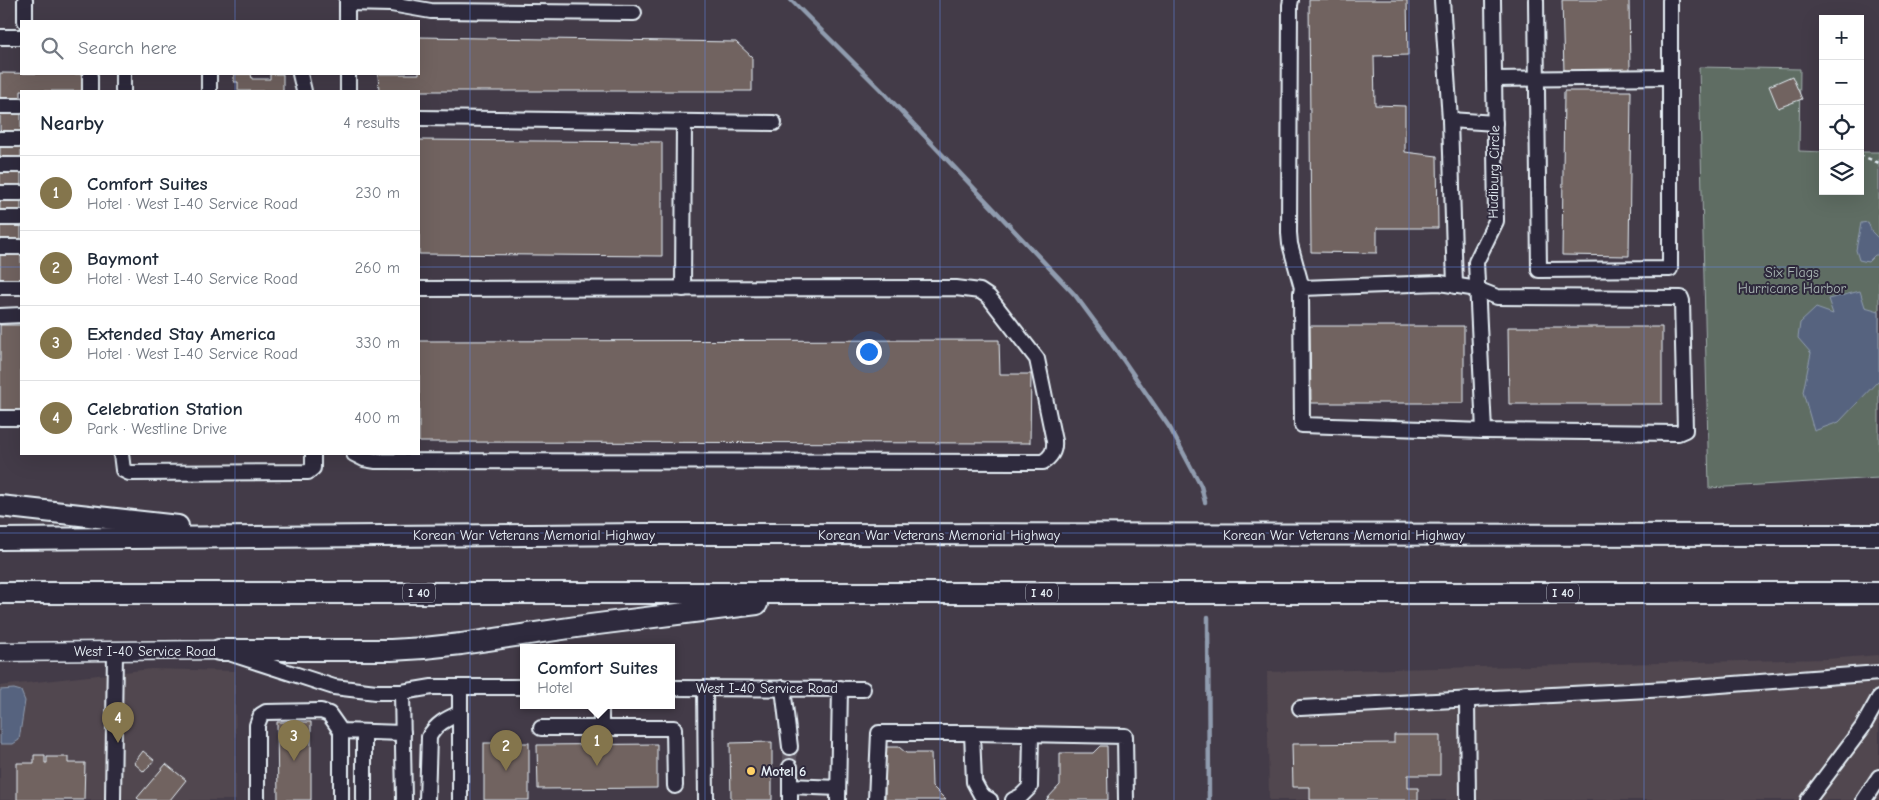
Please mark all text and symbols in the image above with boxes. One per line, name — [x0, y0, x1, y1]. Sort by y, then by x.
map controls — [1819, 15, 1864, 195]
button: + — [1819, 15, 1864, 60]
search box — [20, 20, 420, 75]
icon: search — [38, 34, 66, 62]
text: Search here — [78, 37, 177, 59]
button: − — [1819, 60, 1864, 105]
button: locate — [1819, 105, 1864, 150]
text: Nearby — [40, 111, 104, 135]
text: 4 results — [343, 114, 400, 132]
street label: Hudiburg Circle — [1485, 125, 1503, 219]
button: layers — [1819, 150, 1864, 195]
text: Comfort Suites — [87, 173, 208, 195]
text: 1 — [53, 184, 59, 202]
text: 230 m — [355, 184, 400, 202]
text: Hotel · West I-40 Service Road — [87, 195, 298, 213]
text: Baymont — [87, 248, 158, 270]
text: 2 — [52, 259, 60, 277]
text: 260 m — [355, 259, 400, 277]
park label: Six Flags Hurricane Harbor — [1738, 264, 1847, 297]
text: Hotel · West I-40 Service Road — [87, 270, 298, 288]
text: Extended Stay America — [87, 323, 276, 345]
text: 3 — [52, 334, 60, 352]
text: 330 m — [355, 334, 400, 352]
your location — [856, 339, 882, 365]
text: Hotel · West I-40 Service Road — [87, 345, 298, 363]
text: Celebration Station — [87, 398, 243, 420]
text: 4 — [52, 409, 60, 427]
text: 400 m — [354, 409, 400, 427]
text: Park · Westline Drive — [87, 420, 227, 438]
street label: Korean War Veterans Memorial Highway — [413, 527, 656, 544]
street label: Korean War Veterans Memorial Highway — [818, 527, 1061, 544]
street label: Korean War Veterans Memorial Highway — [1223, 527, 1466, 544]
road number: I 40 — [403, 584, 435, 602]
road number: I 40 — [1026, 584, 1058, 602]
road number: I 40 — [1547, 584, 1579, 602]
street label: West I-40 Service Road — [74, 643, 216, 660]
popup — [520, 644, 675, 709]
text: Comfort Suites — [537, 657, 658, 679]
text: Hotel — [537, 679, 573, 697]
street label: West I-40 Service Road — [696, 680, 838, 697]
pin: 4 — [102, 702, 134, 743]
pin: 3 — [278, 720, 310, 761]
pin: 1 — [581, 725, 613, 766]
pin: 2 — [490, 730, 522, 771]
place label: Motel 6 — [761, 763, 806, 780]
marker: Motel 6 — [745, 765, 757, 777]

